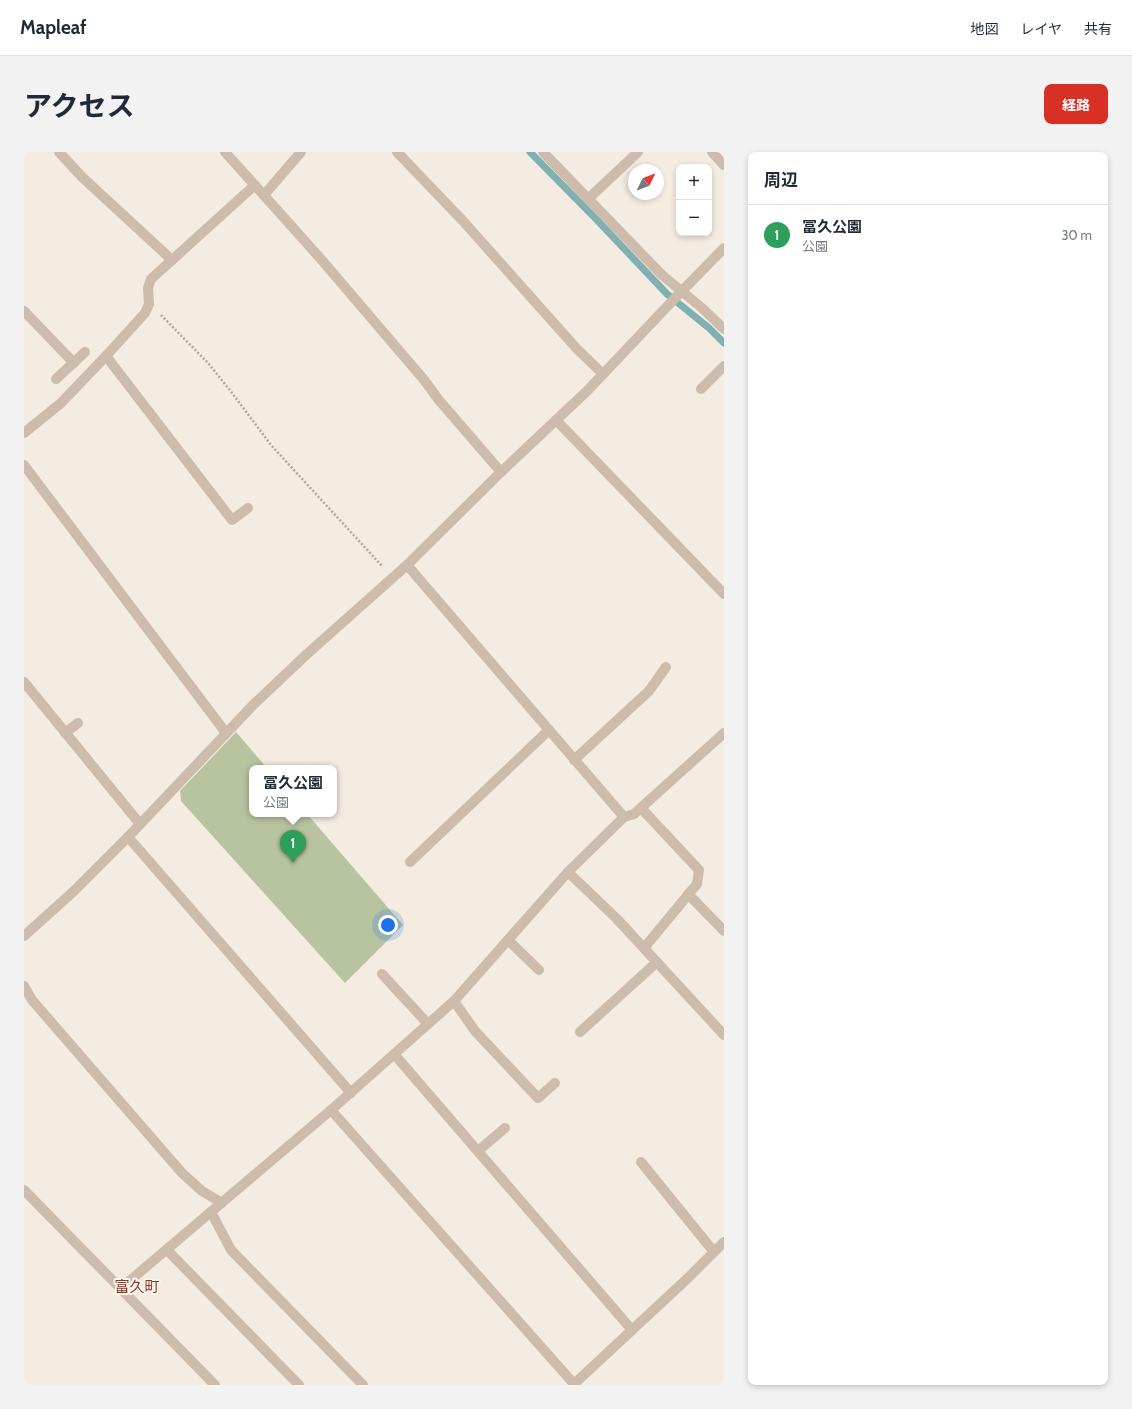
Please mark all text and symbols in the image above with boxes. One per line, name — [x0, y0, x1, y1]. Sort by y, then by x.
text: Mapleaf — [20, 16, 87, 39]
text: 地図 — [970, 20, 998, 38]
text: レイヤ — [1020, 20, 1062, 38]
text: 共有 — [1084, 20, 1112, 38]
button: 経路 — [1044, 84, 1108, 124]
text: アクセス — [24, 89, 135, 123]
north arrow — [628, 164, 664, 200]
map controls — [676, 164, 712, 236]
button: + — [676, 164, 712, 200]
text: 周辺 — [764, 170, 798, 190]
button: − — [676, 200, 712, 236]
text: 冨久公園 — [802, 218, 862, 236]
text: 1 — [775, 227, 779, 243]
text: 30 m — [1062, 227, 1092, 243]
text: 公園 — [802, 238, 828, 254]
popup — [249, 765, 337, 817]
text: 冨久公園 — [263, 774, 323, 792]
text: 公園 — [263, 794, 289, 810]
pin: 1 — [280, 830, 306, 863]
your location — [378, 915, 398, 935]
district label: 富久町 — [114, 1278, 160, 1296]

